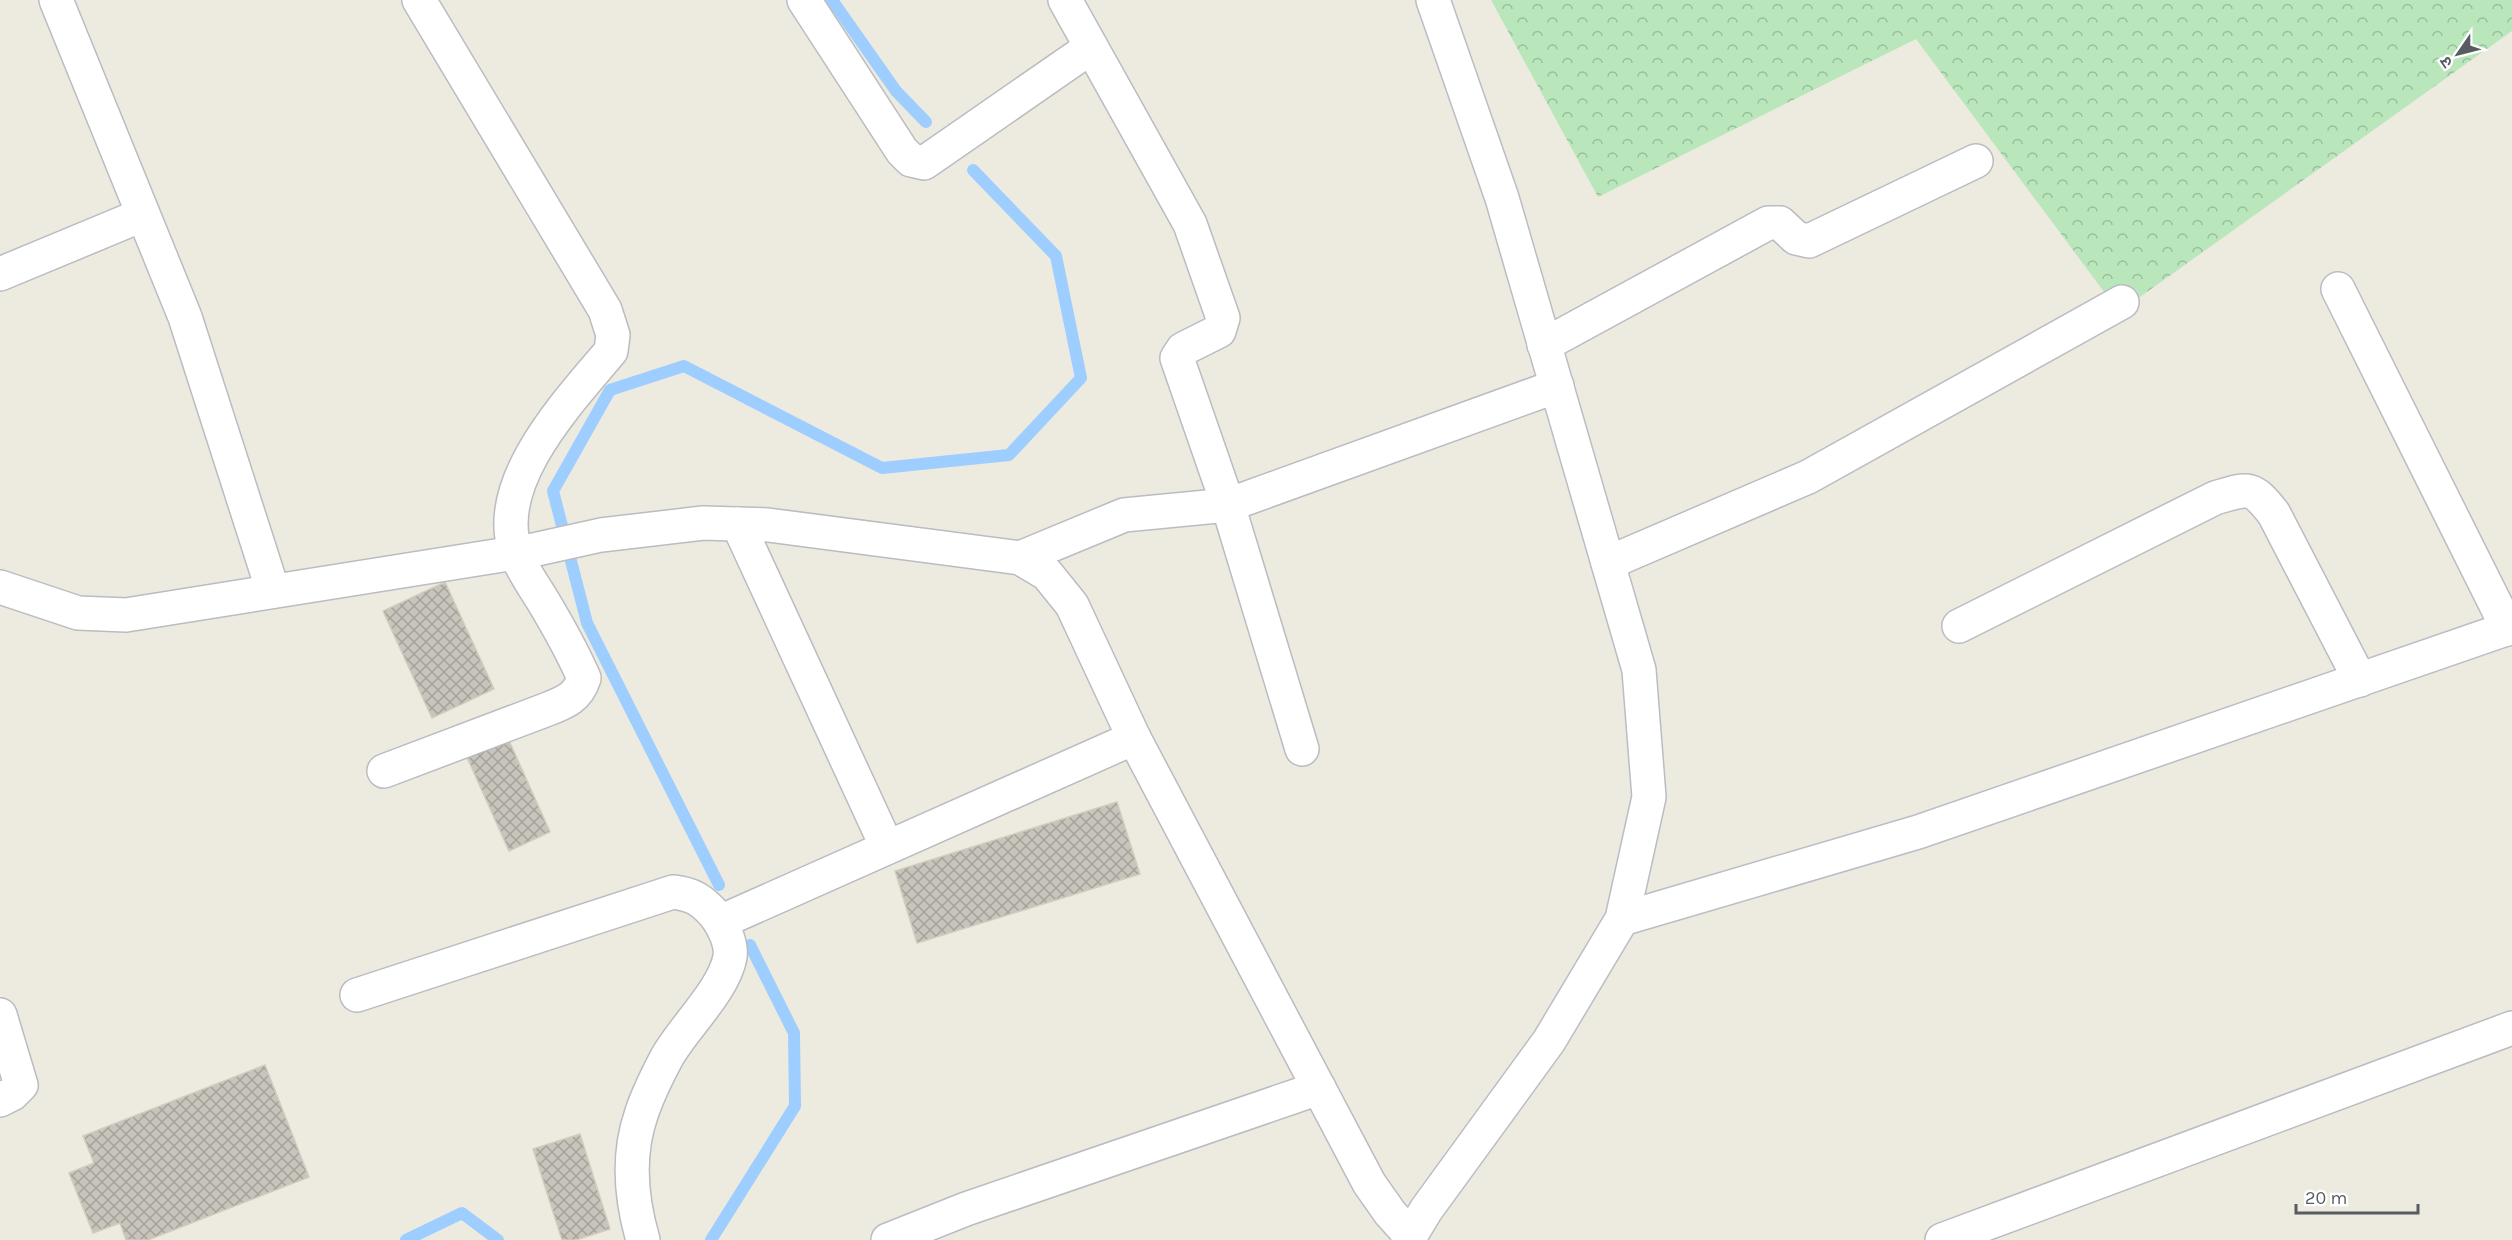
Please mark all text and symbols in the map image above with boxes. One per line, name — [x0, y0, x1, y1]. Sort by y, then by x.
north arrow — [2428, 24, 2488, 84]
text: उ — [2435, 53, 2457, 72]
scale bar — [2296, 1177, 2418, 1215]
text: 20 m — [2305, 1187, 2347, 1209]

